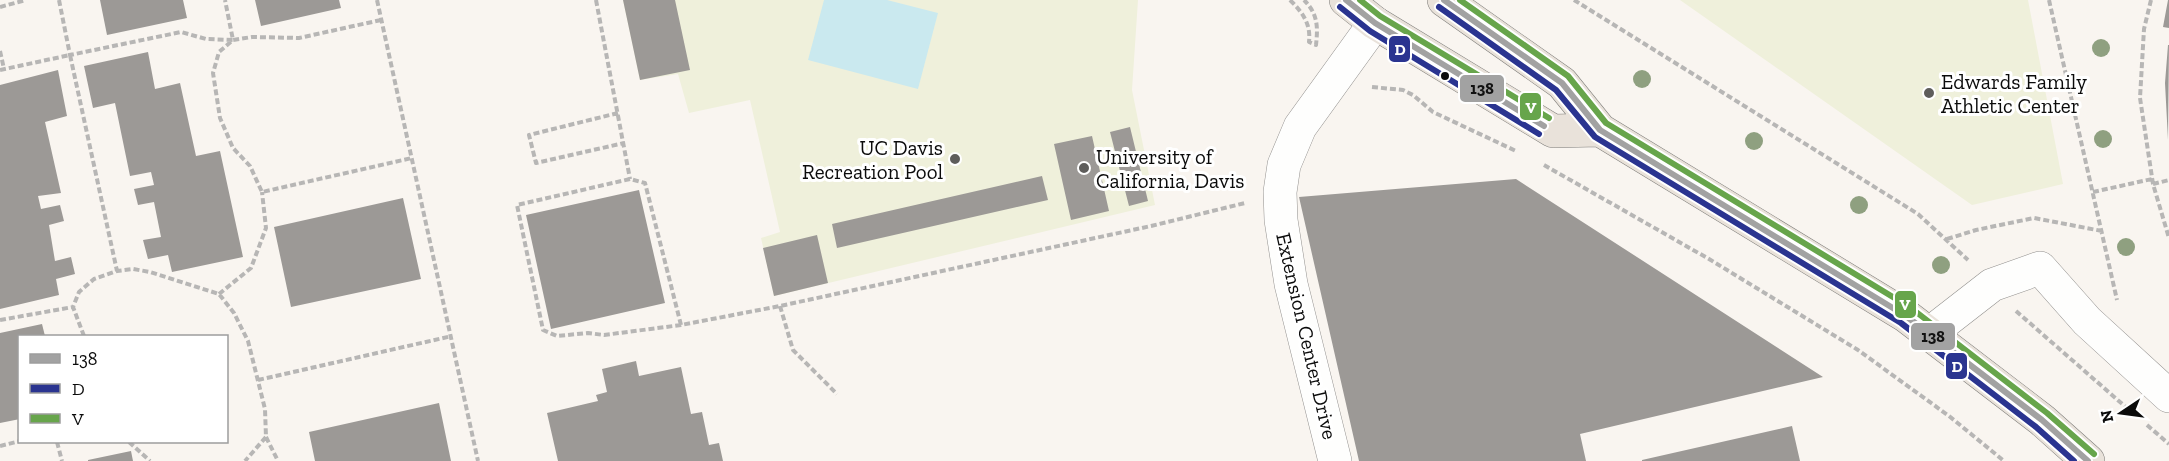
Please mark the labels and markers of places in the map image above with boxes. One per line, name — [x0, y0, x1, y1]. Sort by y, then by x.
place label: Edwards Family Athletic Center — [1941, 69, 2087, 118]
unlabelled marker — [1439, 70, 1451, 82]
marker: Edwards Family Athletic Center — [1922, 86, 1936, 100]
place label: UC Davis Recreation Pool — [802, 135, 943, 184]
place label: University of California, Davis — [1096, 144, 1245, 193]
marker: UC Davis Recreation Pool — [948, 152, 962, 166]
marker: University of California, Davis — [1077, 161, 1091, 175]

